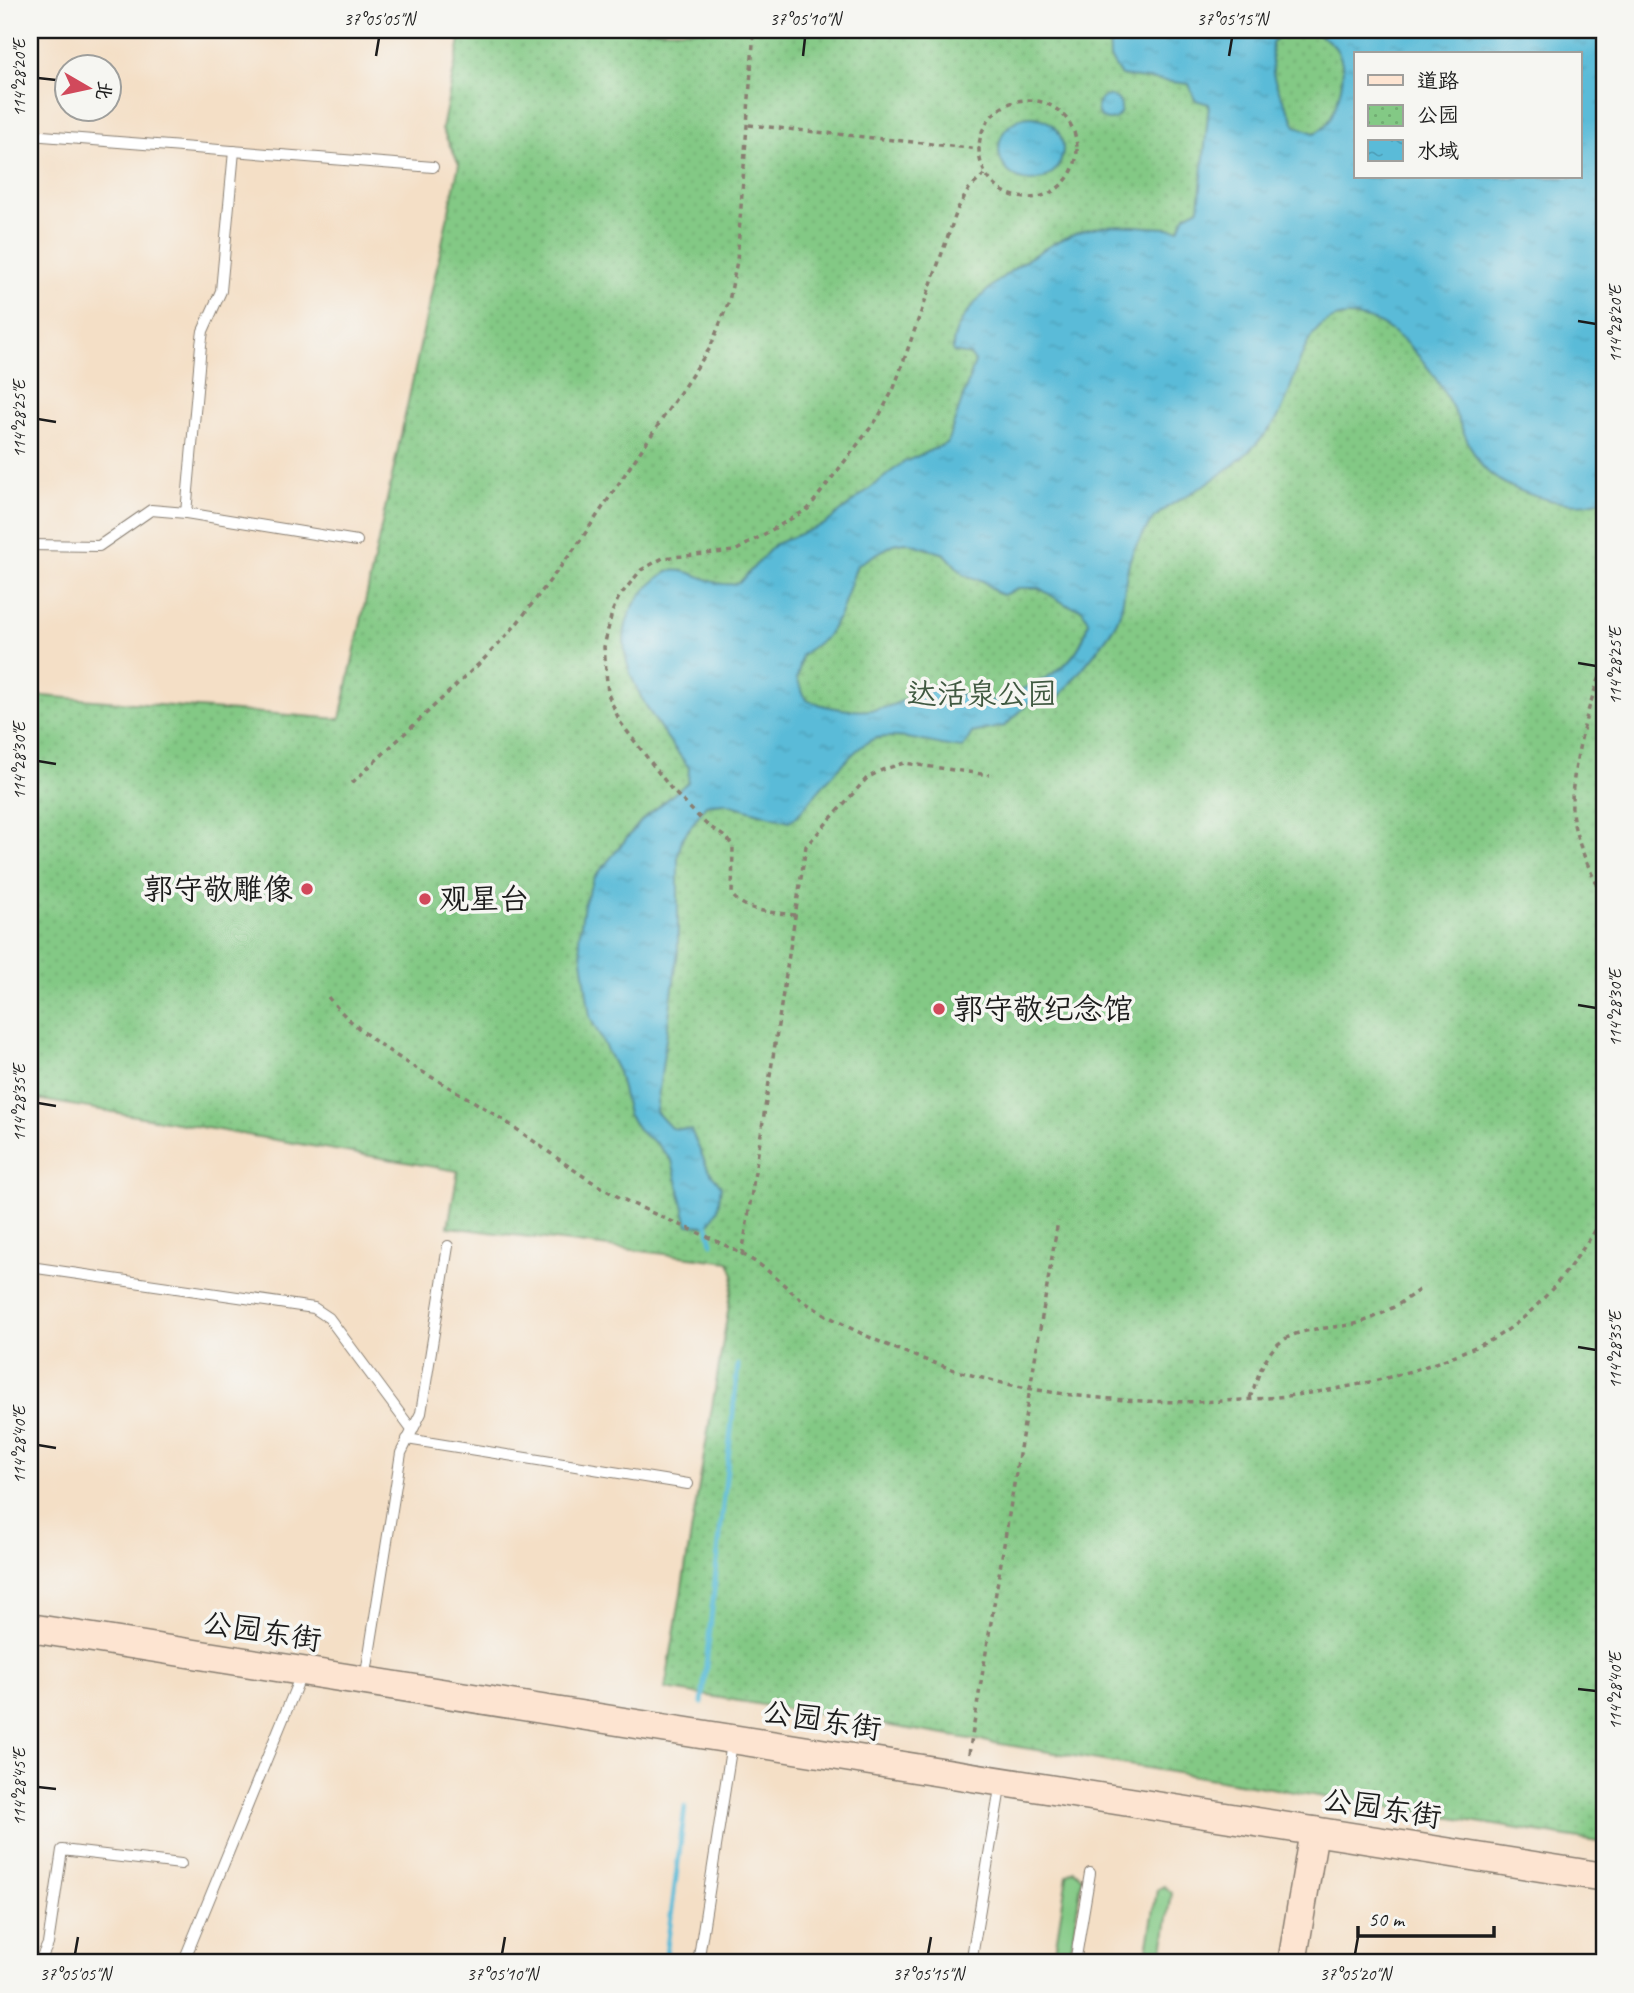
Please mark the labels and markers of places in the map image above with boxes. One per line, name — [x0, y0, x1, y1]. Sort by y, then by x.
place label: 郭守敬雕像 — [143, 870, 293, 908]
place label: 观星台 — [439, 880, 529, 918]
marker: 郭守敬雕像 — [299, 881, 315, 897]
marker: 观星台 — [417, 891, 433, 907]
place label: 郭守敬纪念馆 — [953, 990, 1133, 1028]
marker: 郭守敬纪念馆 — [931, 1001, 947, 1017]

